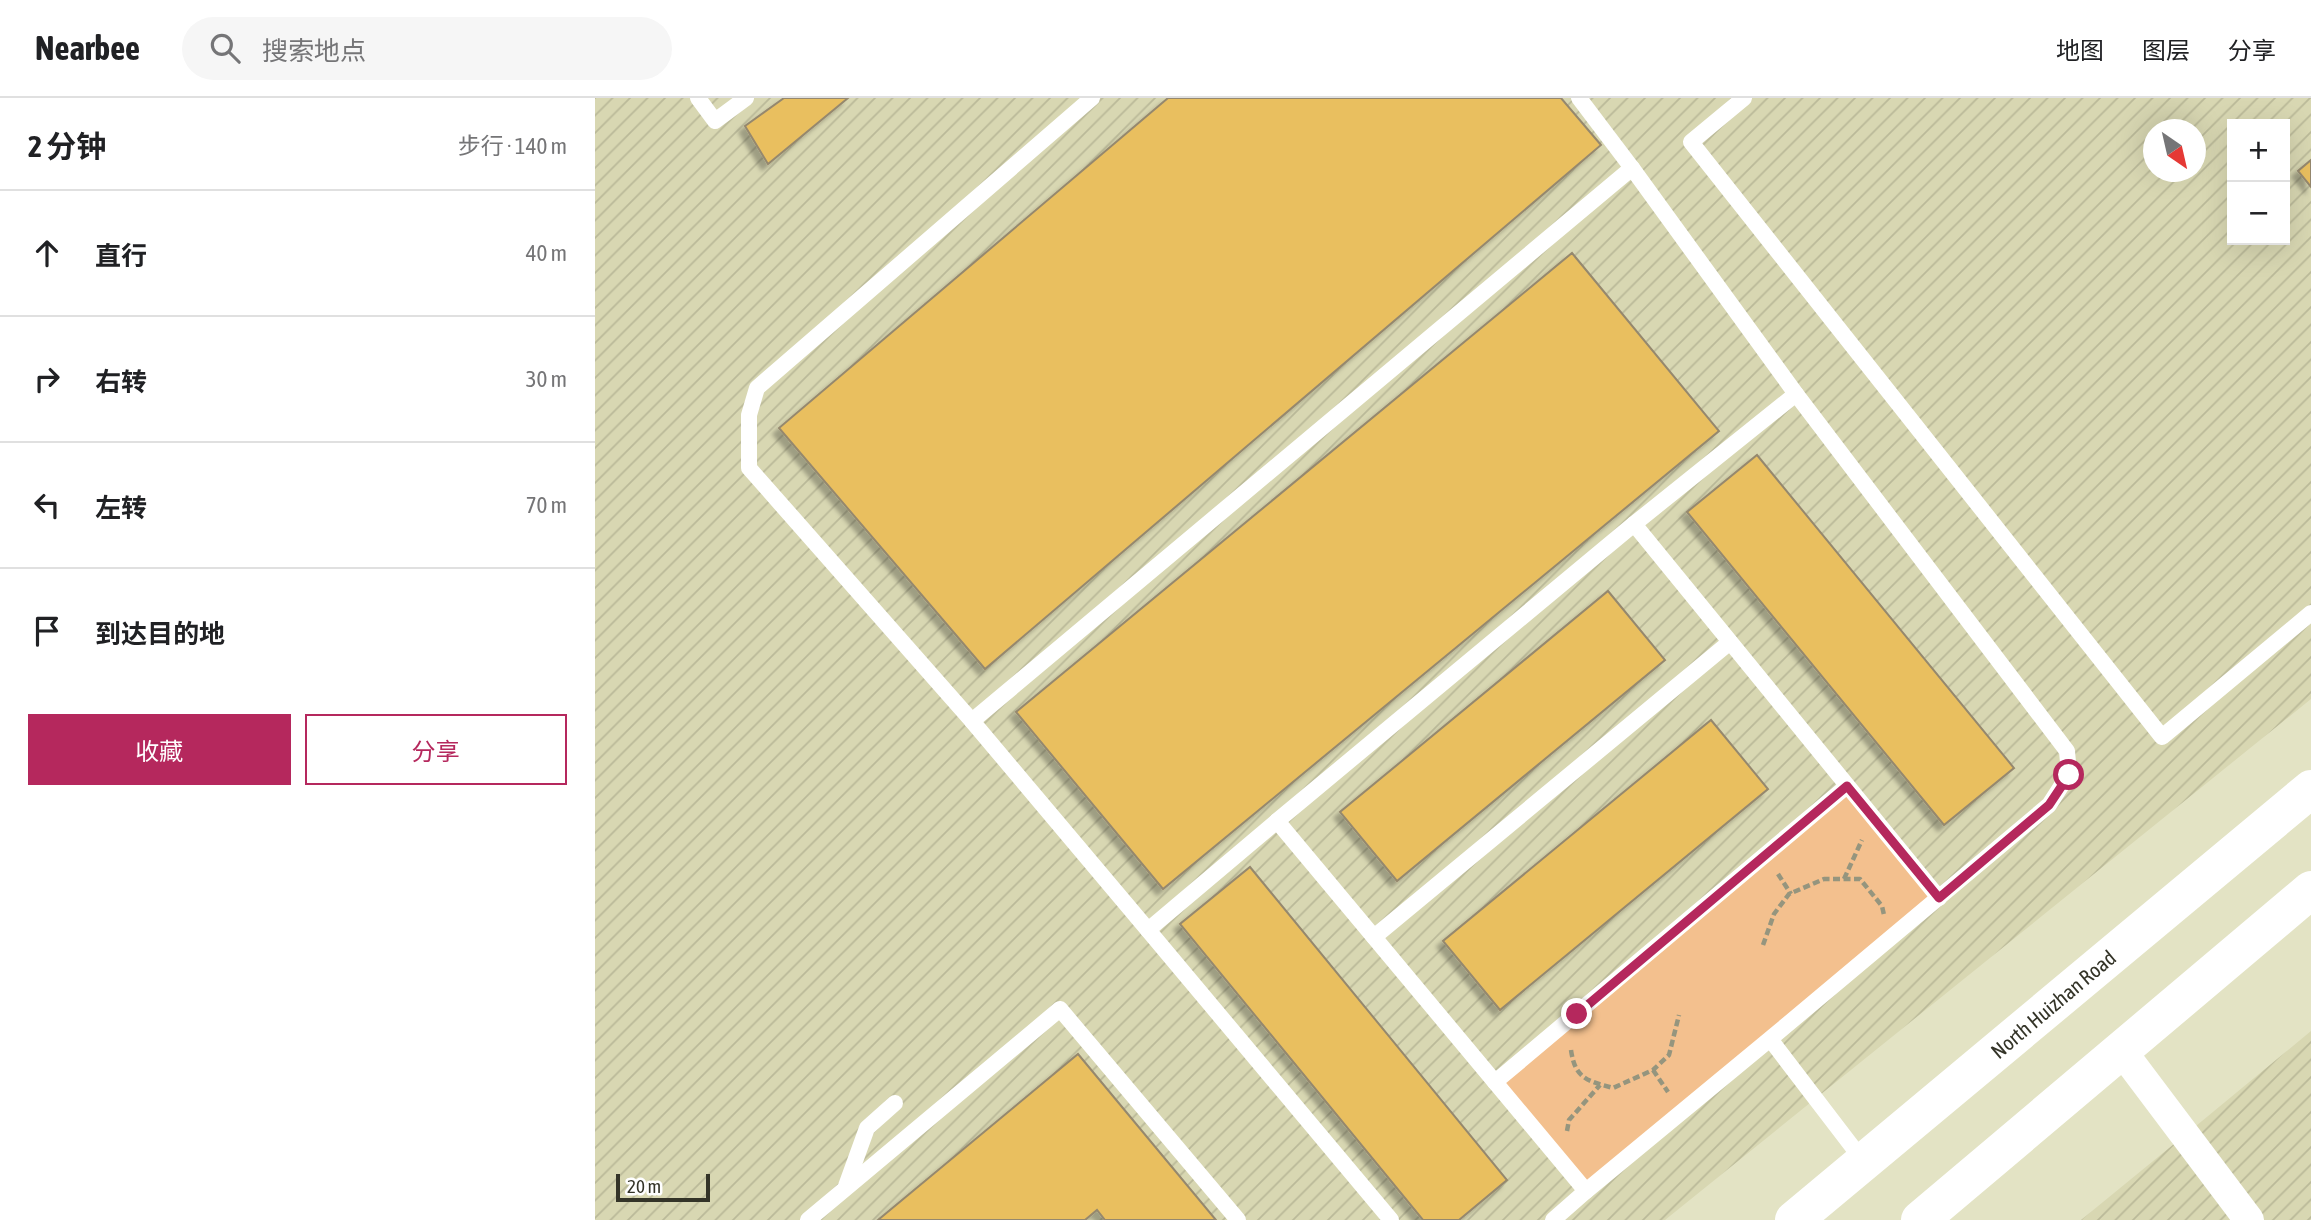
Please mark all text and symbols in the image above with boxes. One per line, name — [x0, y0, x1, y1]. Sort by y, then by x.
search box — [182, 17, 672, 80]
text: Nearbee — [35, 29, 140, 67]
icon: search — [206, 29, 244, 67]
text: 搜索地点 — [262, 36, 366, 66]
text: 地图 — [2056, 37, 2104, 64]
text: 图层 — [2142, 37, 2190, 64]
text: 分享 — [2228, 37, 2276, 64]
north arrow — [2143, 119, 2206, 182]
map controls — [2227, 119, 2290, 245]
button: + — [2227, 119, 2290, 182]
text: 2 分钟 — [28, 129, 106, 163]
text: 步行 · 140 m — [458, 133, 567, 159]
button: − — [2227, 182, 2290, 245]
icon: ahead — [28, 234, 66, 272]
text: 40 m — [526, 240, 567, 266]
text: 直行 — [95, 241, 147, 271]
icon: right — [28, 360, 66, 398]
text: 30 m — [526, 366, 567, 392]
text: 右转 — [95, 367, 147, 397]
icon: left — [28, 486, 66, 524]
text: 70 m — [526, 492, 567, 518]
text: 左转 — [95, 493, 147, 523]
icon: arrive — [28, 612, 66, 650]
text: 到达目的地 — [95, 619, 225, 649]
button: 收藏 — [28, 714, 291, 785]
button: 分享 — [305, 714, 567, 785]
route start — [2053, 759, 2084, 790]
street label: North Huizhan Road — [1986, 945, 2120, 1063]
route end — [1561, 998, 1592, 1029]
scale bar — [616, 1171, 711, 1203]
text: 20 m — [627, 1175, 661, 1197]

